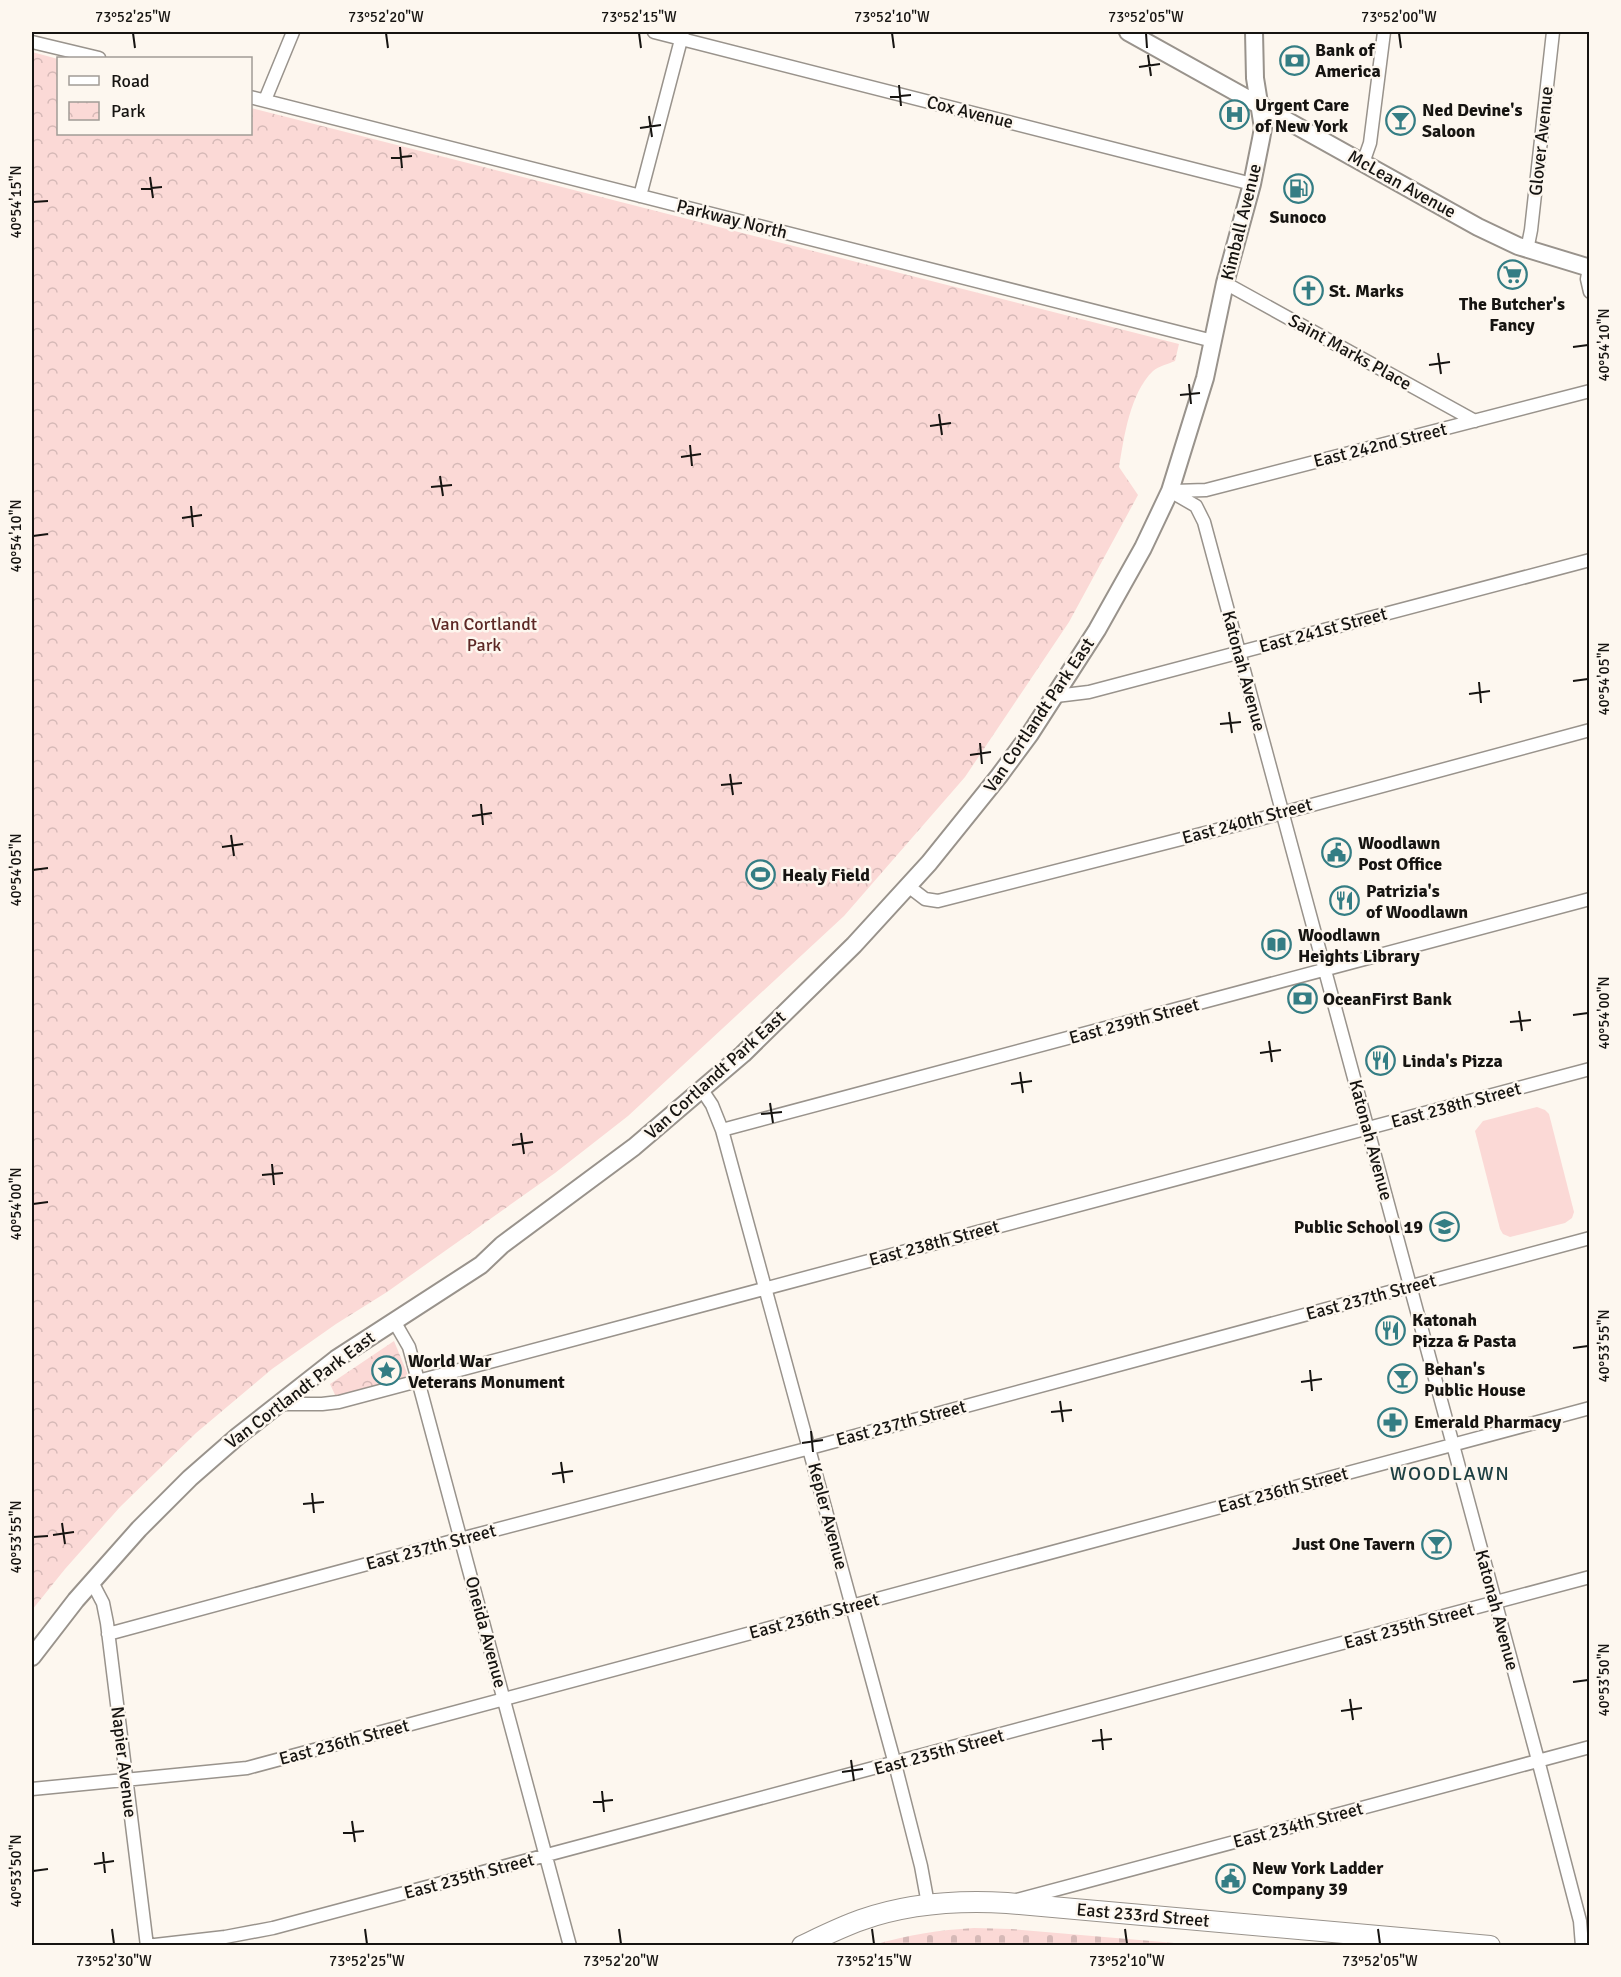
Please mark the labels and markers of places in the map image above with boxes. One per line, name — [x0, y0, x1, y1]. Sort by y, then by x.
place label: Bank of America — [1315, 39, 1381, 82]
bank icon: Bank of America — [1278, 44, 1310, 76]
place label: Urgent Care of New York — [1255, 94, 1349, 137]
hospital icon: Urgent Care of New York — [1218, 99, 1250, 131]
place label: Ned Devine's Saloon — [1422, 99, 1522, 142]
bar icon: Ned Devine's Saloon — [1385, 104, 1417, 136]
fuel station icon: Sunoco — [1282, 172, 1314, 204]
place label: Sunoco — [1270, 206, 1326, 228]
supermarket icon: The Butcher's Fancy — [1496, 259, 1528, 291]
church icon: St. Marks — [1292, 275, 1324, 307]
place label: St. Marks — [1329, 280, 1404, 302]
place label: The Butcher's Fancy — [1459, 293, 1565, 336]
place label: Woodlawn Post Office — [1358, 832, 1442, 875]
public building icon: Woodlawn Post Office — [1321, 837, 1353, 869]
sports icon: Healy Field — [745, 859, 777, 891]
place label: Healy Field — [782, 864, 870, 886]
place label: Patrizia's of Woodlawn — [1366, 880, 1468, 923]
restaurant icon: Patrizia's of Woodlawn — [1329, 885, 1361, 917]
place label: Woodlawn Heights Library — [1298, 924, 1420, 967]
library icon: Woodlawn Heights Library — [1261, 929, 1293, 961]
bank icon: OceanFirst Bank — [1286, 983, 1318, 1015]
place label: OceanFirst Bank — [1323, 988, 1452, 1010]
restaurant icon: Linda's Pizza — [1365, 1045, 1397, 1077]
place label: Linda's Pizza — [1402, 1050, 1503, 1072]
school or university icon: Public School 19 — [1428, 1211, 1460, 1243]
place label: Public School 19 — [1294, 1216, 1423, 1238]
place label: Katonah Pizza & Pasta — [1412, 1309, 1517, 1352]
restaurant icon: Katonah Pizza & Pasta — [1375, 1314, 1407, 1346]
place label: World War Veterans Monument — [408, 1350, 565, 1393]
place icon: World War Veterans Monument — [371, 1355, 403, 1387]
place label: Behan's Public House — [1424, 1358, 1526, 1401]
bar icon: Behan's Public House — [1387, 1363, 1419, 1395]
pharmacy icon: Emerald Pharmacy — [1377, 1406, 1409, 1438]
place label: Emerald Pharmacy — [1414, 1411, 1561, 1433]
bar icon: Just One Tavern — [1420, 1528, 1452, 1560]
place label: Just One Tavern — [1292, 1533, 1415, 1555]
place label: New York Ladder Company 39 — [1252, 1857, 1384, 1900]
public building icon: New York Ladder Company 39 — [1215, 1862, 1247, 1894]

